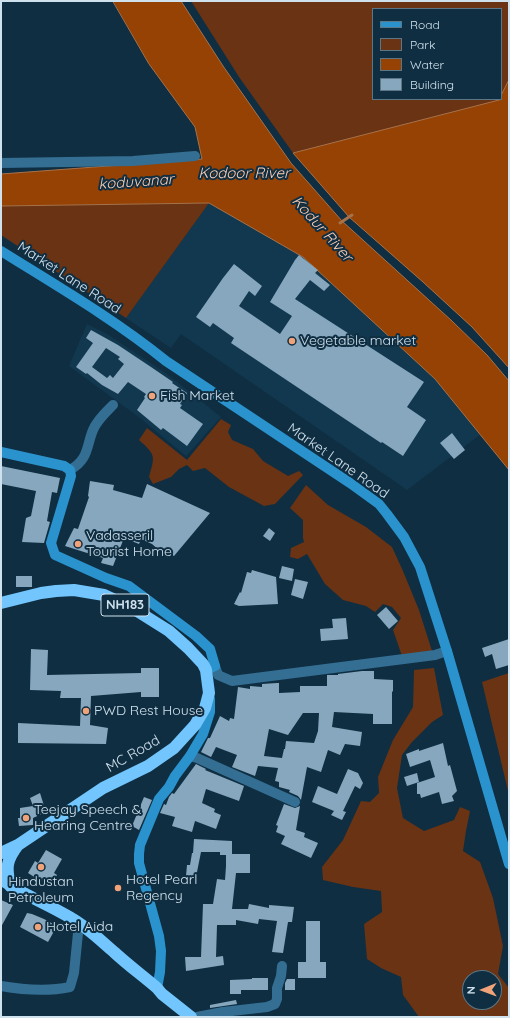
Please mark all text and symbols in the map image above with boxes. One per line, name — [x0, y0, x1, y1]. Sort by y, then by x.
legend — [372, 8, 502, 100]
text: Road — [410, 17, 440, 32]
text: Park — [410, 37, 435, 52]
text: Water — [410, 57, 444, 72]
text: Building — [410, 77, 454, 92]
water label: Kodoor River — [198, 164, 290, 182]
water label: koduvanar — [98, 170, 174, 194]
water label: Kodur River — [288, 193, 356, 265]
street label: Market Lane Road — [14, 238, 124, 318]
place label: Vegetable market — [300, 333, 416, 349]
marker: Vegetable market — [287, 336, 297, 346]
place label: Fish Market — [160, 388, 235, 404]
marker: Fish Market — [147, 391, 157, 401]
street label: Market Lane Road — [284, 420, 392, 502]
place label: Vadasseril Tourist Home — [86, 528, 172, 560]
marker: Vadasseril Tourist Home — [73, 539, 83, 549]
road number: NH183 — [101, 594, 149, 616]
place label: PWD Rest House — [94, 703, 203, 719]
marker: PWD Rest House — [81, 706, 91, 716]
street label: MC Road — [103, 732, 163, 776]
place label: Teejay Speech & Hearing Centre — [34, 802, 141, 834]
marker: Teejay Speech & Hearing Centre — [21, 813, 31, 823]
marker: Hindustan Petroleum — [36, 862, 46, 872]
place label: Hotel Pearl Regency — [126, 872, 197, 904]
place label: Hindustan Petroleum — [8, 874, 74, 906]
marker: Hotel Pearl Regency — [113, 883, 123, 893]
place label: Hotel Aida — [46, 919, 113, 935]
marker: Hotel Aida — [33, 922, 43, 932]
north arrow — [462, 970, 502, 1010]
text: N — [464, 986, 478, 994]

